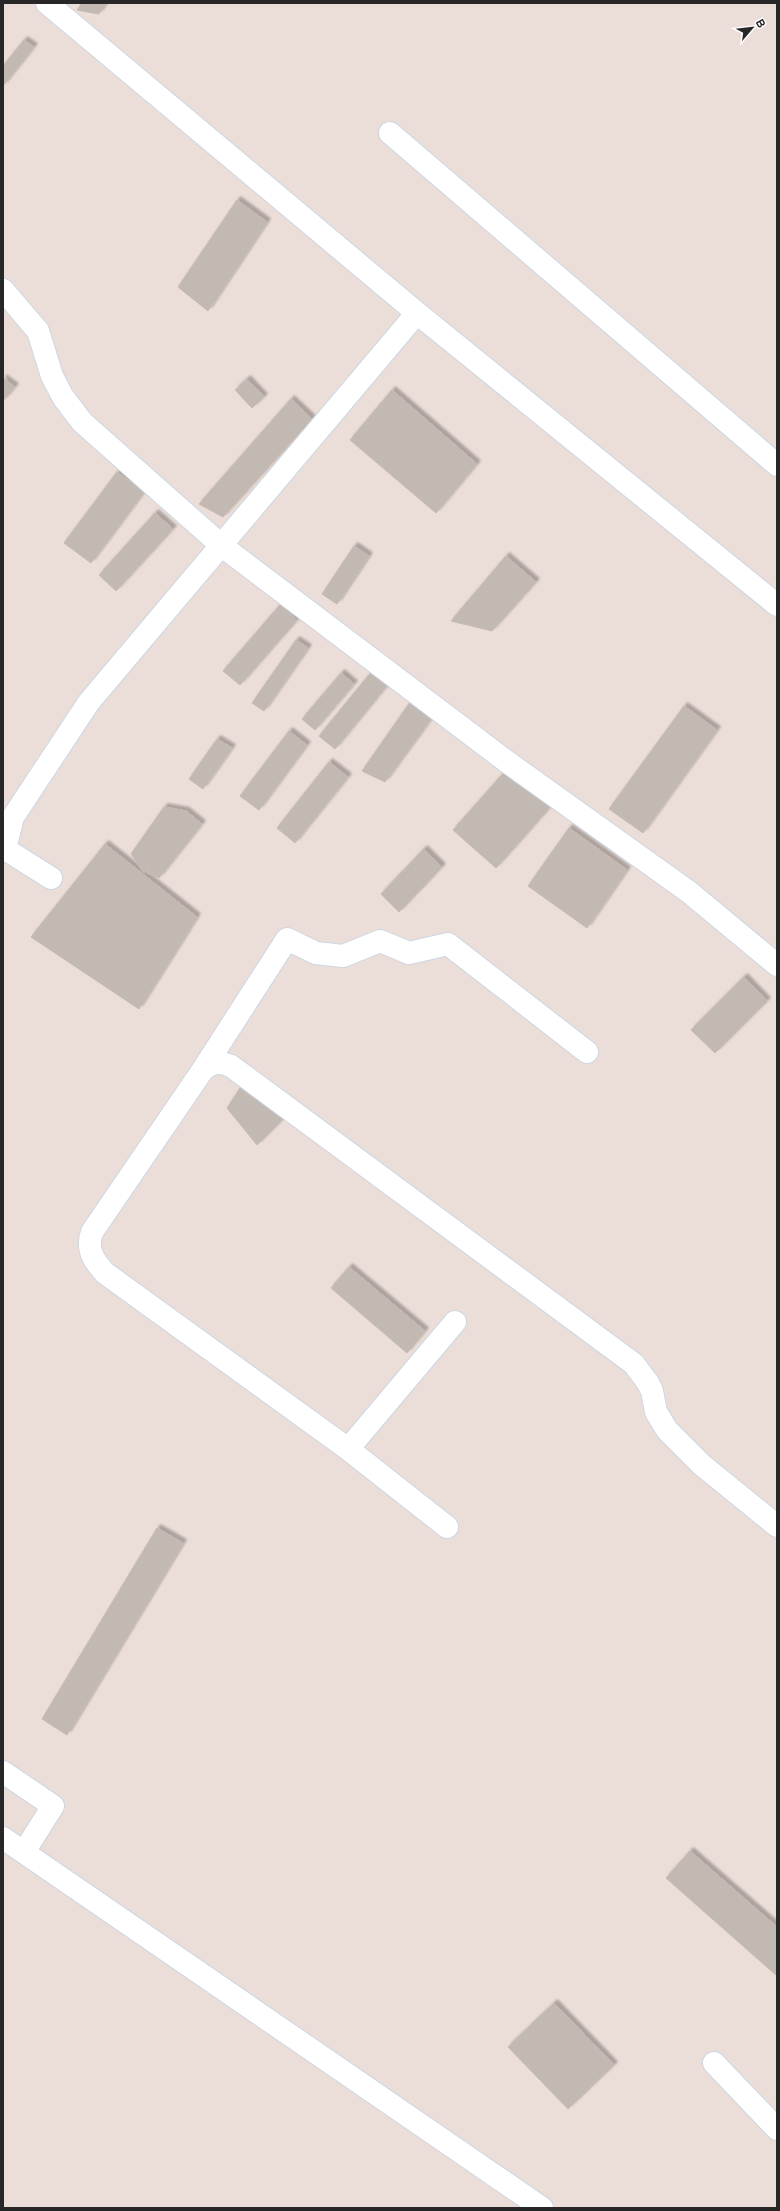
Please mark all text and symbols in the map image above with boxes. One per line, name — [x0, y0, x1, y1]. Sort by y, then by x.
north arrow — [732, 8, 772, 48]
text: B — [753, 17, 768, 30]

